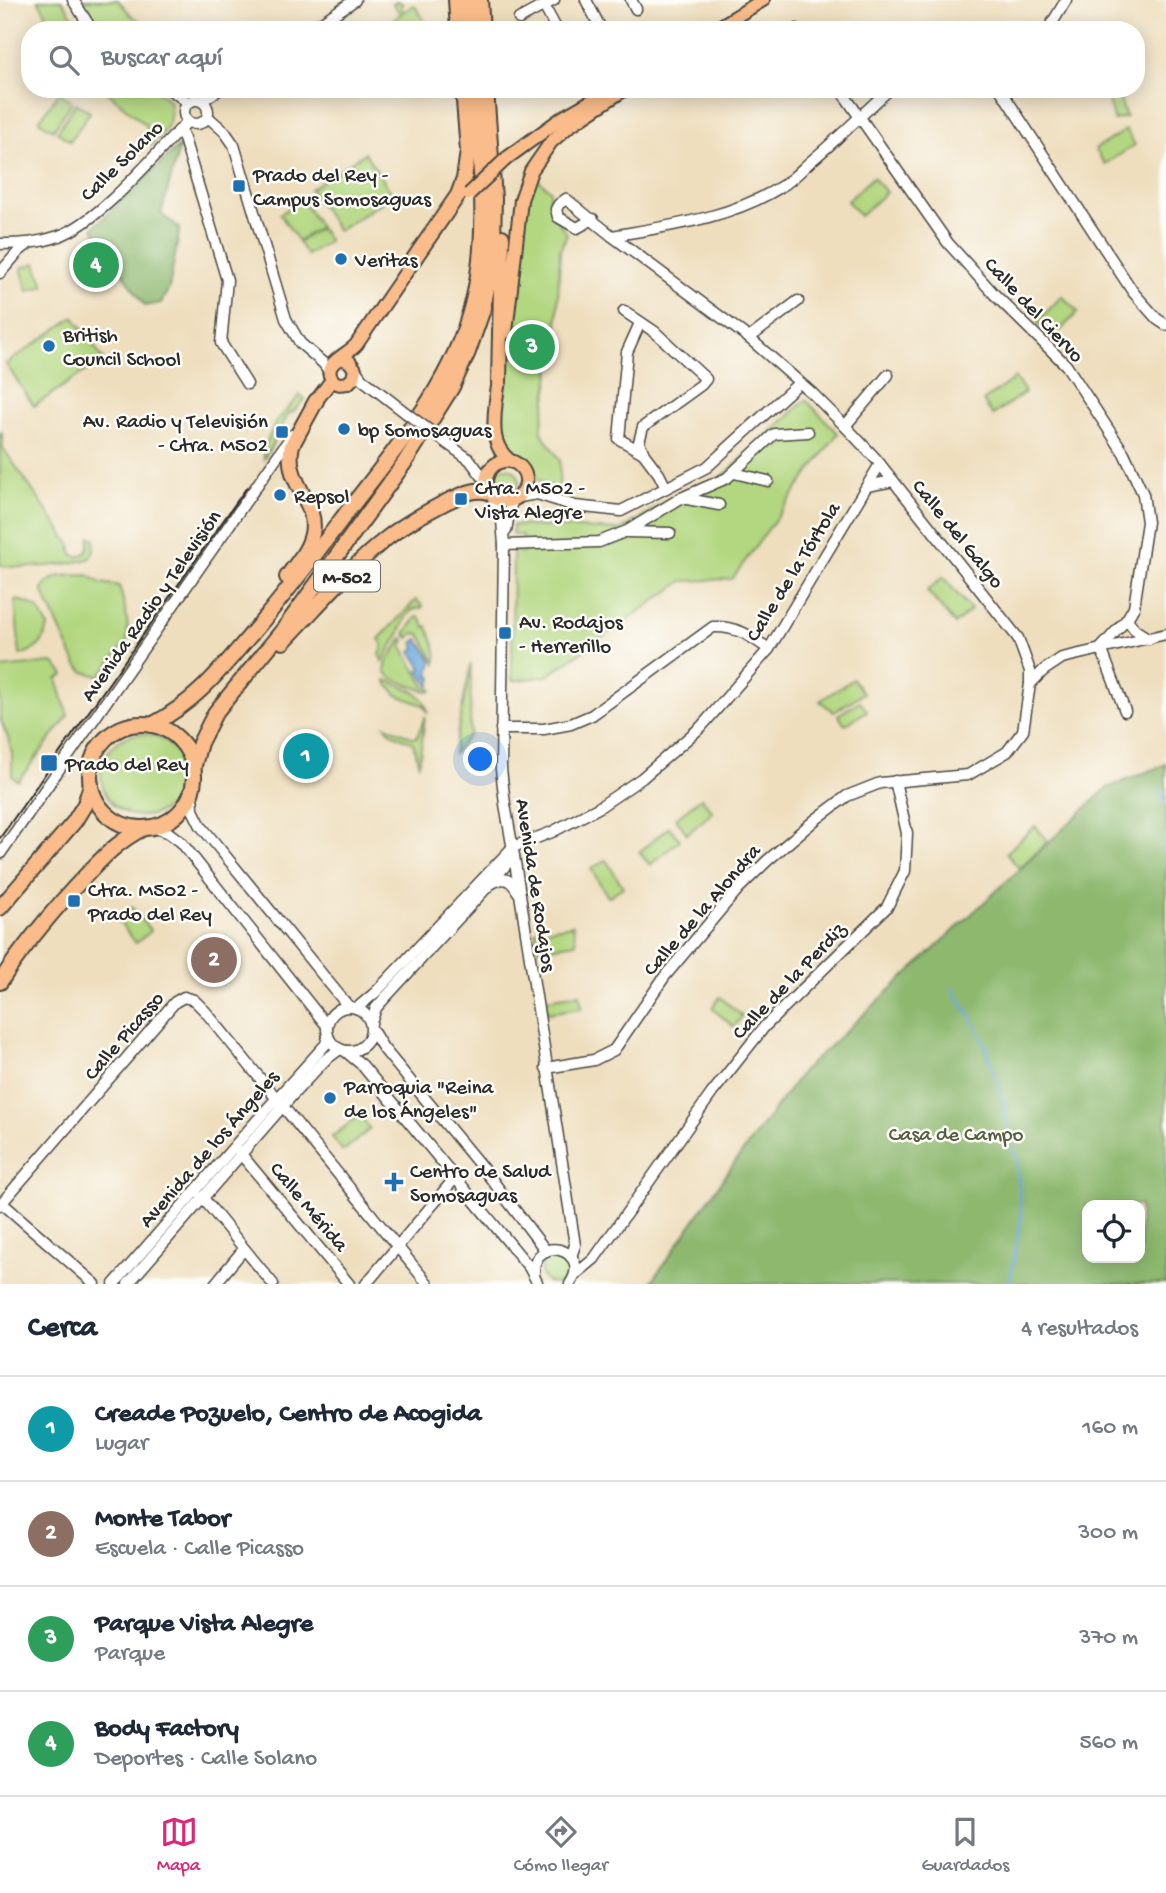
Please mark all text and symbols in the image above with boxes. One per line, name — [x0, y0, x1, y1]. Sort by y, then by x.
search box — [21, 21, 1145, 98]
icon: search — [45, 41, 83, 79]
text: Buscar aquí — [101, 44, 223, 75]
street label: Calle Solano — [77, 117, 170, 208]
place label: Prado del Rey - Campus Somosaguas — [252, 165, 432, 214]
marker: Prado del Rey - Campus Somosaguas — [231, 178, 247, 194]
pin: 4 — [73, 239, 119, 291]
place label: Veritas — [354, 250, 419, 275]
marker: Veritas — [333, 251, 349, 267]
street label: Calle del Ciervo — [977, 253, 1088, 369]
pin: 3 — [509, 321, 555, 373]
place label: British Council School — [62, 325, 181, 374]
marker: British Council School — [41, 338, 57, 354]
place label: Av. Radio y Televisión - Ctra. M502 — [83, 411, 268, 460]
place label: bp Somosaguas — [358, 420, 493, 445]
marker: bp Somosaguas — [336, 421, 352, 437]
marker: Av. Radio y Televisión - Ctra. M502 — [274, 424, 290, 440]
street label: Calle del Galgo — [905, 476, 1008, 595]
place label: Ctra. M502 - Vista Alegre — [474, 478, 585, 527]
place label: Repsol — [294, 486, 349, 511]
marker: Repsol — [272, 487, 288, 503]
marker: Ctra. M502 - Vista Alegre — [453, 491, 469, 507]
street label: Calle de la Tórtola — [742, 497, 849, 647]
street label: Avenida Radio y Televisión — [77, 506, 229, 708]
road number: M-502 — [314, 561, 380, 592]
place label: Av. Rodajos - Herrerillo — [519, 612, 624, 661]
marker: Av. Rodajos - Herrerillo — [497, 625, 513, 641]
pin: 1 — [283, 730, 329, 782]
your location — [463, 742, 497, 776]
marker: Prado del Rey — [39, 753, 59, 773]
place label: Prado del Rey — [64, 754, 189, 779]
street label: Avenida de Rodajos — [508, 797, 560, 975]
street label: Calle de la Alondra — [640, 839, 769, 982]
place label: Ctra. M502 - Prado del Rey — [87, 880, 212, 929]
marker: Ctra. M502 - Prado del Rey — [66, 893, 82, 909]
street label: Calle de la Perdiz — [728, 918, 853, 1046]
pin: 2 — [191, 934, 237, 986]
street label: Calle Picasso — [80, 988, 171, 1087]
street label: Avenida de los Ángeles — [135, 1065, 287, 1234]
place label: Parroquia "Reina de los Ángeles" — [343, 1077, 495, 1126]
marker: Parroquia "Reina de los Ángeles" — [322, 1090, 338, 1106]
park label: Casa de Campo — [889, 1124, 1023, 1149]
street label: Calle Mérida — [263, 1158, 353, 1259]
place label: Centro de Salud Somosaguas — [410, 1161, 552, 1210]
marker: Centro de Salud Somosaguas — [384, 1172, 404, 1192]
map controls — [1082, 1200, 1145, 1263]
button: locate — [1082, 1200, 1145, 1263]
text: Cerca — [28, 1312, 97, 1347]
text: 4 resultados — [1021, 1316, 1138, 1343]
text: Creade Pozuelo, Centro de Acogida — [95, 1400, 481, 1431]
text: 1 — [46, 1415, 56, 1442]
text: 160 m — [1082, 1415, 1138, 1442]
text: Lugar — [95, 1431, 148, 1458]
text: Monte Tabor — [95, 1505, 230, 1536]
text: 2 — [45, 1520, 57, 1547]
text: 300 m — [1078, 1520, 1138, 1547]
text: Escuela · Calle Picasso — [95, 1536, 304, 1563]
text: Parque Vista Alegre — [95, 1610, 313, 1641]
text: 3 — [45, 1625, 57, 1652]
text: 370 m — [1079, 1625, 1138, 1652]
text: Parque — [95, 1641, 165, 1668]
text: Body Factory — [95, 1715, 239, 1746]
text: 4 — [46, 1730, 56, 1757]
text: 560 m — [1079, 1730, 1138, 1757]
text: Deportes · Calle Solano — [95, 1746, 317, 1773]
tab: Mapa — [157, 1813, 200, 1878]
tab: Cómo llegar — [514, 1813, 608, 1878]
tab: Guardados — [921, 1813, 1009, 1878]

